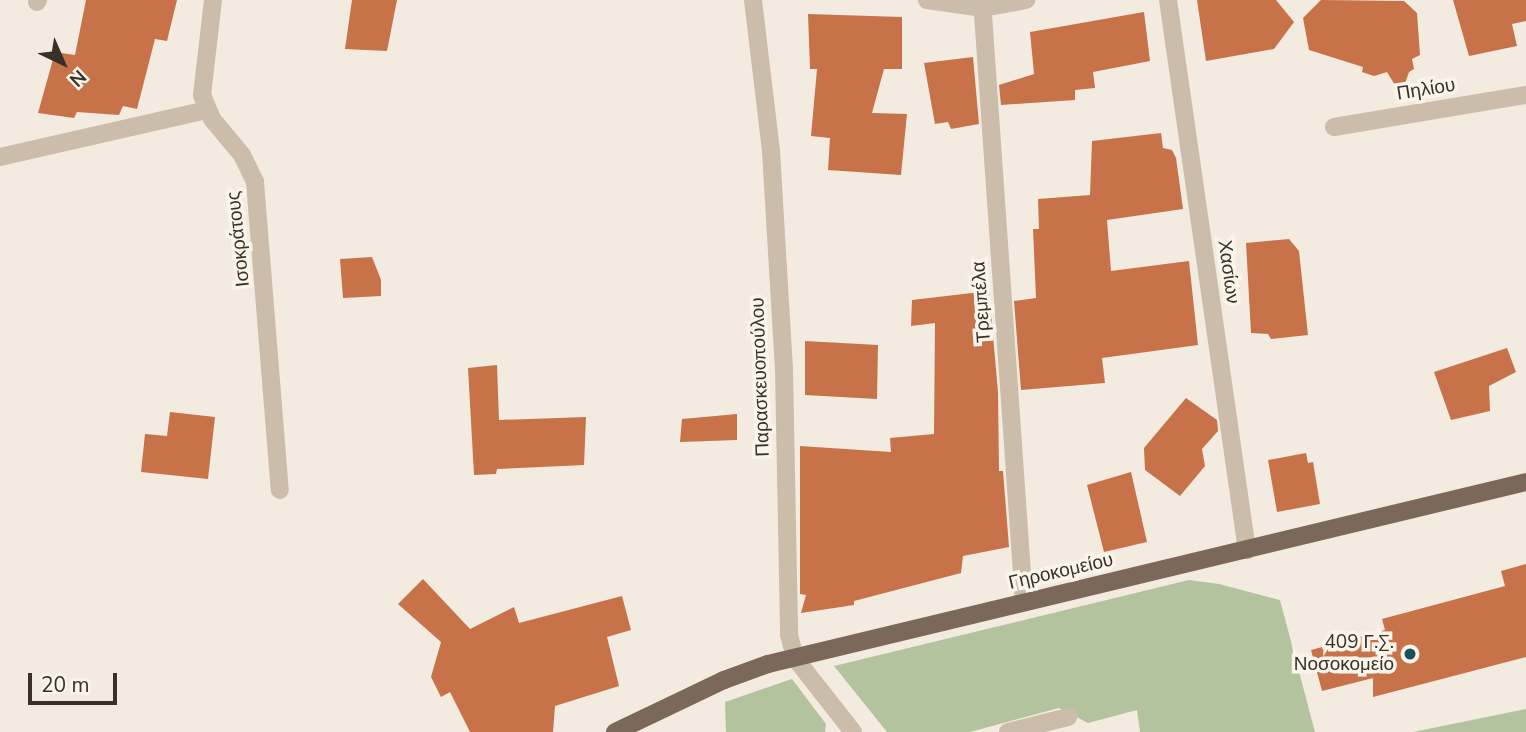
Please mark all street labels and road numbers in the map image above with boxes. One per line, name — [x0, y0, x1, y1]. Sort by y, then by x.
street label: Πηλίου — [1395, 74, 1457, 106]
street label: Ισοκράτους — [223, 190, 255, 288]
street label: Χασίων — [1212, 239, 1244, 305]
street label: Τρεμπέλα — [968, 261, 996, 343]
street label: Παρασκευοπούλου — [747, 297, 775, 457]
street label: Γηροκομείου — [1007, 549, 1115, 595]

